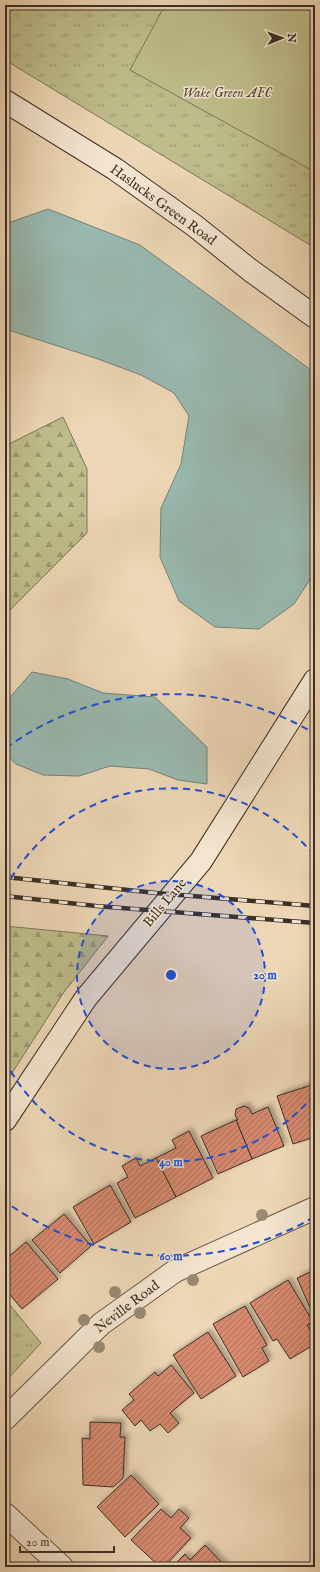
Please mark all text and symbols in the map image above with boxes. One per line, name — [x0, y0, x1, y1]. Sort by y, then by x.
north arrow — [262, 18, 302, 58]
text: N — [284, 32, 298, 43]
park label: Wake Green AFC — [182, 84, 274, 102]
street label: Haslucks Green Road — [106, 160, 220, 250]
street label: Bills Lane — [139, 874, 191, 931]
centre of rings — [164, 968, 178, 982]
text: 20 m — [253, 968, 277, 983]
text: 40 m — [159, 1155, 184, 1170]
text: 60 m — [160, 1249, 183, 1264]
street label: Neville Road — [91, 1276, 164, 1337]
scale bar — [20, 1528, 114, 1554]
text: 20 m — [26, 1535, 49, 1550]

